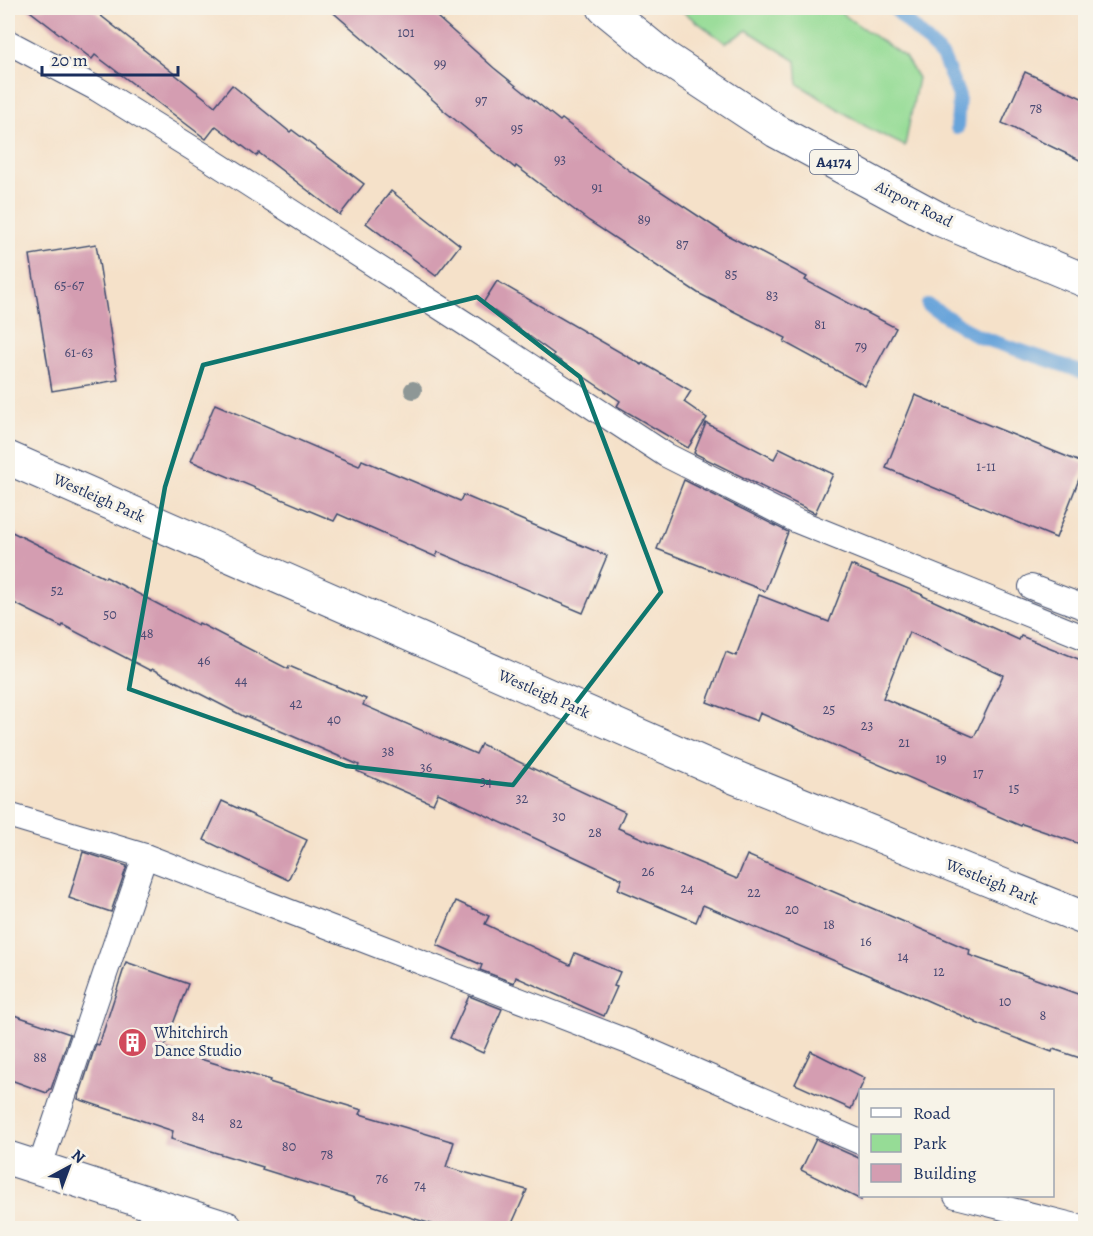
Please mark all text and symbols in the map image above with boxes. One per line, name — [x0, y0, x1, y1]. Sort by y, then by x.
house number: 101 — [397, 23, 415, 42]
scale bar — [42, 39, 178, 77]
text: 20 m — [51, 48, 88, 72]
house number: 99 — [434, 54, 446, 73]
house number: 97 — [475, 91, 487, 110]
house number: 78 — [1030, 99, 1043, 118]
house number: 95 — [511, 119, 523, 138]
house number: 93 — [554, 150, 566, 169]
road number: A4174 — [810, 150, 858, 174]
street label: Airport Road — [871, 175, 957, 233]
house number: 91 — [591, 178, 603, 197]
house number: 89 — [637, 210, 651, 229]
house number: 87 — [676, 235, 688, 254]
house number: 85 — [725, 265, 737, 284]
house number: 65-67 — [54, 276, 84, 295]
house number: 83 — [766, 286, 778, 305]
house number: 81 — [814, 315, 826, 334]
house number: 79 — [855, 337, 867, 356]
house number: 61-63 — [65, 343, 94, 362]
house number: 1-11 — [976, 457, 996, 476]
street label: Westleigh Park — [49, 468, 148, 528]
house number: 52 — [51, 581, 64, 600]
house number: 50 — [103, 605, 117, 624]
house number: 48 — [140, 624, 154, 643]
house number: 46 — [198, 651, 210, 670]
street label: Westleigh Park — [494, 664, 593, 724]
house number: 44 — [235, 671, 247, 690]
house number: 42 — [290, 694, 303, 713]
house number: 25 — [823, 700, 835, 719]
house number: 40 — [327, 710, 341, 729]
house number: 23 — [861, 716, 873, 735]
house number: 21 — [898, 733, 910, 752]
house number: 38 — [382, 742, 395, 761]
house number: 19 — [935, 749, 947, 768]
house number: 36 — [420, 758, 432, 777]
house number: 17 — [973, 764, 983, 783]
house number: 34 — [480, 772, 492, 791]
house number: 15 — [1009, 779, 1019, 798]
house number: 32 — [516, 789, 529, 808]
house number: 30 — [552, 807, 566, 826]
house number: 28 — [588, 823, 602, 842]
street label: Westleigh Park — [942, 853, 1042, 911]
house number: 26 — [641, 862, 655, 881]
house number: 24 — [681, 879, 694, 898]
house number: 22 — [747, 883, 761, 902]
house number: 20 — [785, 900, 799, 919]
house number: 18 — [823, 915, 835, 934]
house number: 16 — [860, 932, 872, 951]
house number: 14 — [897, 947, 909, 966]
house number: 12 — [933, 962, 945, 981]
house number: 10 — [999, 992, 1011, 1011]
house number: 8 — [1040, 1006, 1047, 1025]
place label: Whitchirch Dance Studio — [153, 1022, 242, 1062]
building icon: Whitchirch Dance Studio — [117, 1026, 149, 1058]
house number: 88 — [33, 1048, 47, 1067]
legend — [859, 1089, 1054, 1197]
text: Road — [913, 1101, 951, 1125]
house number: 84 — [191, 1107, 205, 1126]
house number: 82 — [229, 1114, 243, 1133]
text: Park — [913, 1131, 947, 1155]
north arrow — [39, 1137, 99, 1197]
house number: 80 — [282, 1137, 296, 1156]
text: N — [67, 1144, 90, 1169]
house number: 78 — [321, 1145, 334, 1164]
text: Building — [913, 1161, 977, 1185]
house number: 76 — [376, 1169, 388, 1188]
house number: 74 — [414, 1176, 426, 1195]

